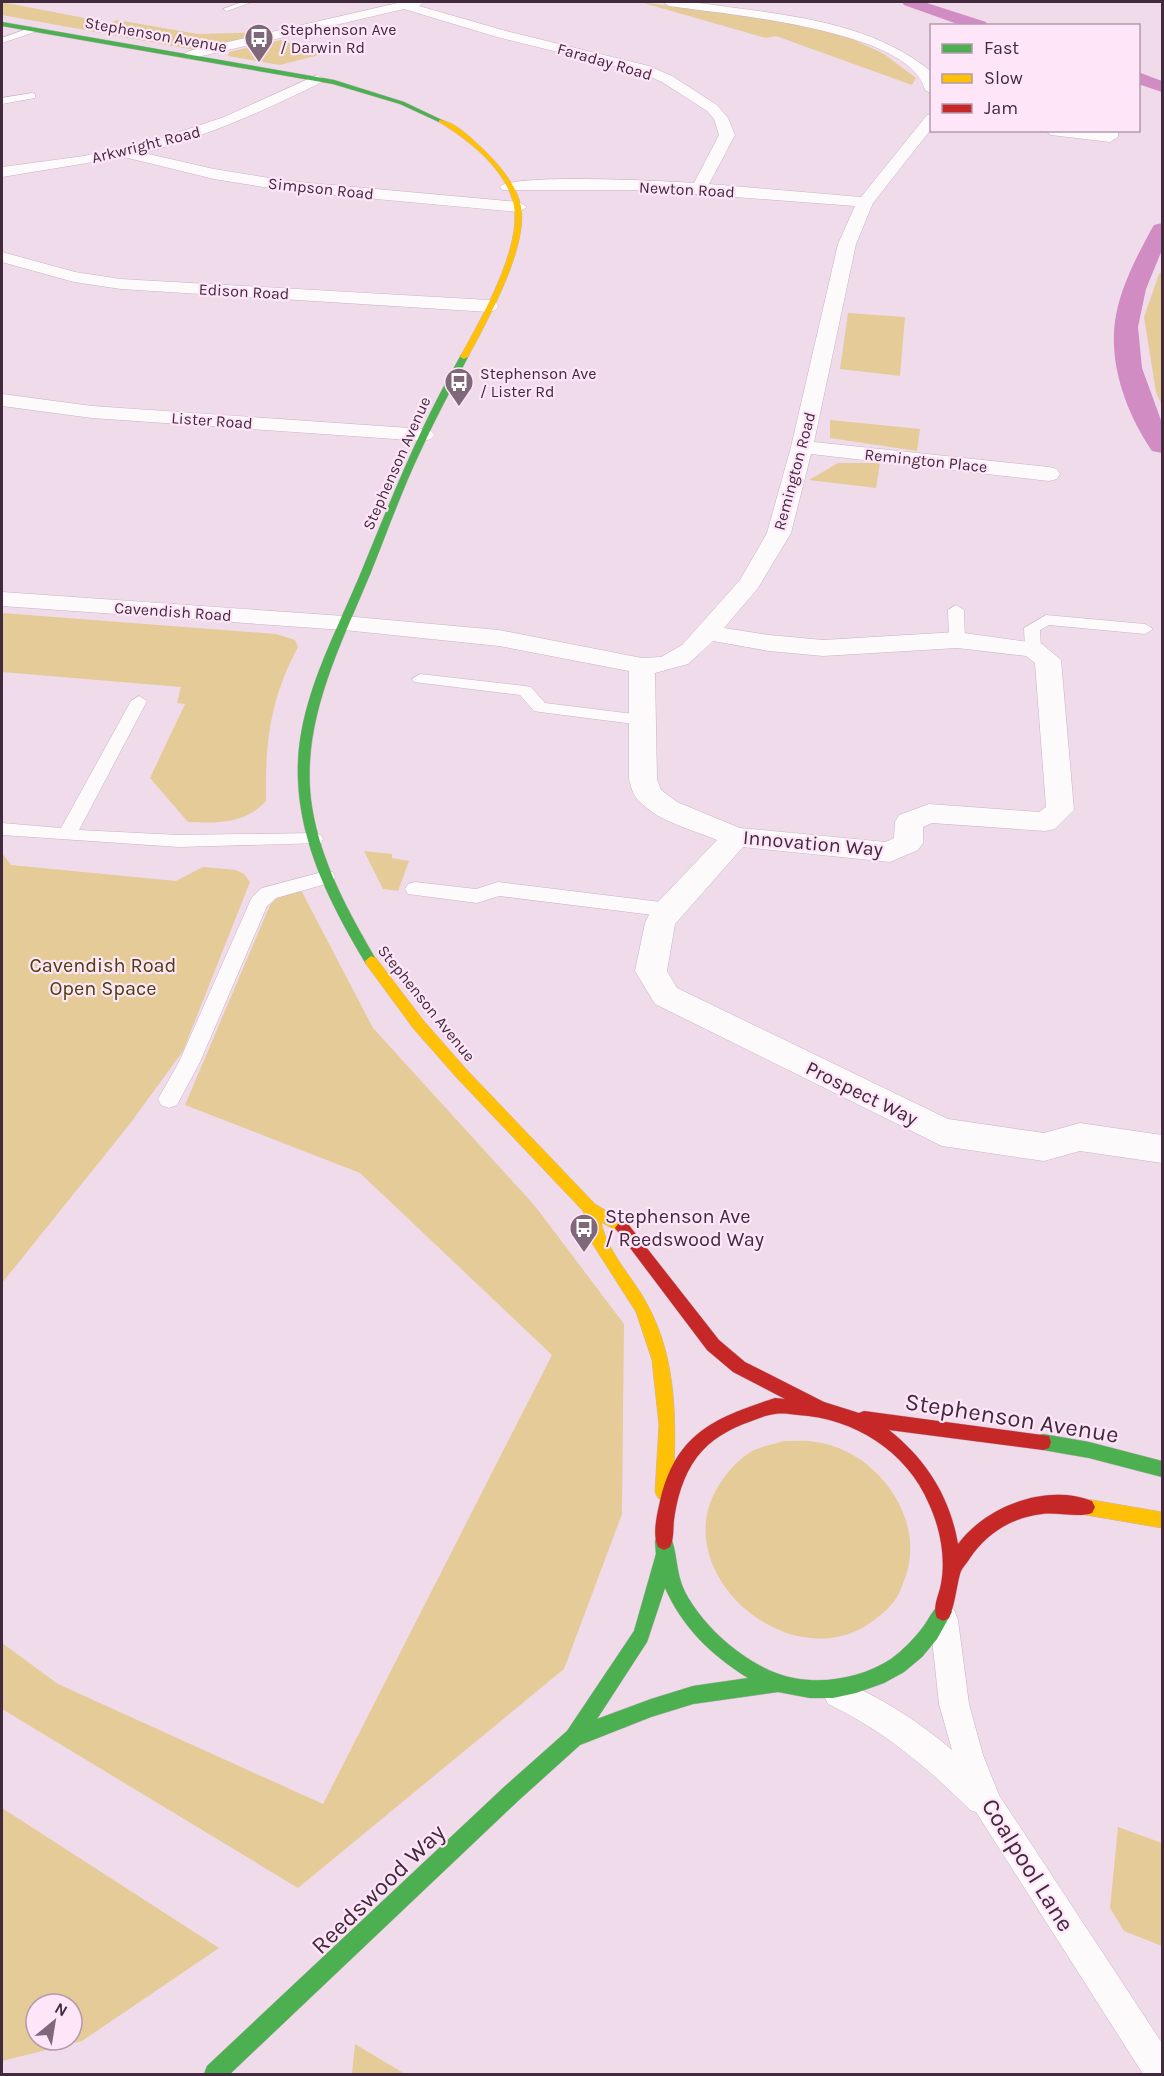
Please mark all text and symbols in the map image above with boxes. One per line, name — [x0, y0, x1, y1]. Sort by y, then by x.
street label: Stephenson Avenue — [83, 13, 228, 56]
place label: Stephenson Ave / Darwin Rd — [280, 20, 397, 57]
bus stop icon: Stephenson Ave / Darwin Rd — [243, 22, 275, 64]
legend — [930, 24, 1140, 132]
text: Fast — [984, 37, 1019, 59]
street label: Faraday Road — [555, 39, 654, 84]
text: Slow — [984, 67, 1023, 89]
text: Jam — [984, 97, 1018, 119]
street label: Arkwright Road — [90, 122, 203, 167]
street label: Simpson Road — [267, 173, 375, 203]
street label: Newton Road — [639, 178, 735, 201]
street label: Edison Road — [198, 280, 290, 303]
place label: Stephenson Ave / Lister Rd — [480, 364, 597, 401]
bus stop icon: Stephenson Ave / Lister Rd — [443, 366, 475, 408]
street label: Stephenson Avenue — [358, 394, 434, 533]
street label: Lister Road — [171, 408, 253, 433]
street label: Remington Road — [770, 410, 819, 532]
street label: Remington Place — [864, 445, 988, 476]
street label: Cavendish Road — [114, 598, 232, 625]
street label: Innovation Way — [742, 826, 884, 861]
street label: Stephenson Avenue — [374, 941, 479, 1065]
park label: Cavendish Road Open Space — [30, 954, 176, 1000]
street label: Prospect Way — [802, 1056, 922, 1130]
place label: Stephenson Ave / Reedswood Way — [605, 1205, 764, 1251]
bus stop icon: Stephenson Ave / Reedswood Way — [568, 1212, 600, 1254]
street label: Stephenson Avenue — [903, 1387, 1121, 1449]
street label: Coalpool Lane — [976, 1793, 1080, 1937]
street label: Reedswood Way — [305, 1818, 451, 1960]
north arrow — [24, 1992, 84, 2052]
text: N — [52, 1998, 71, 2021]

